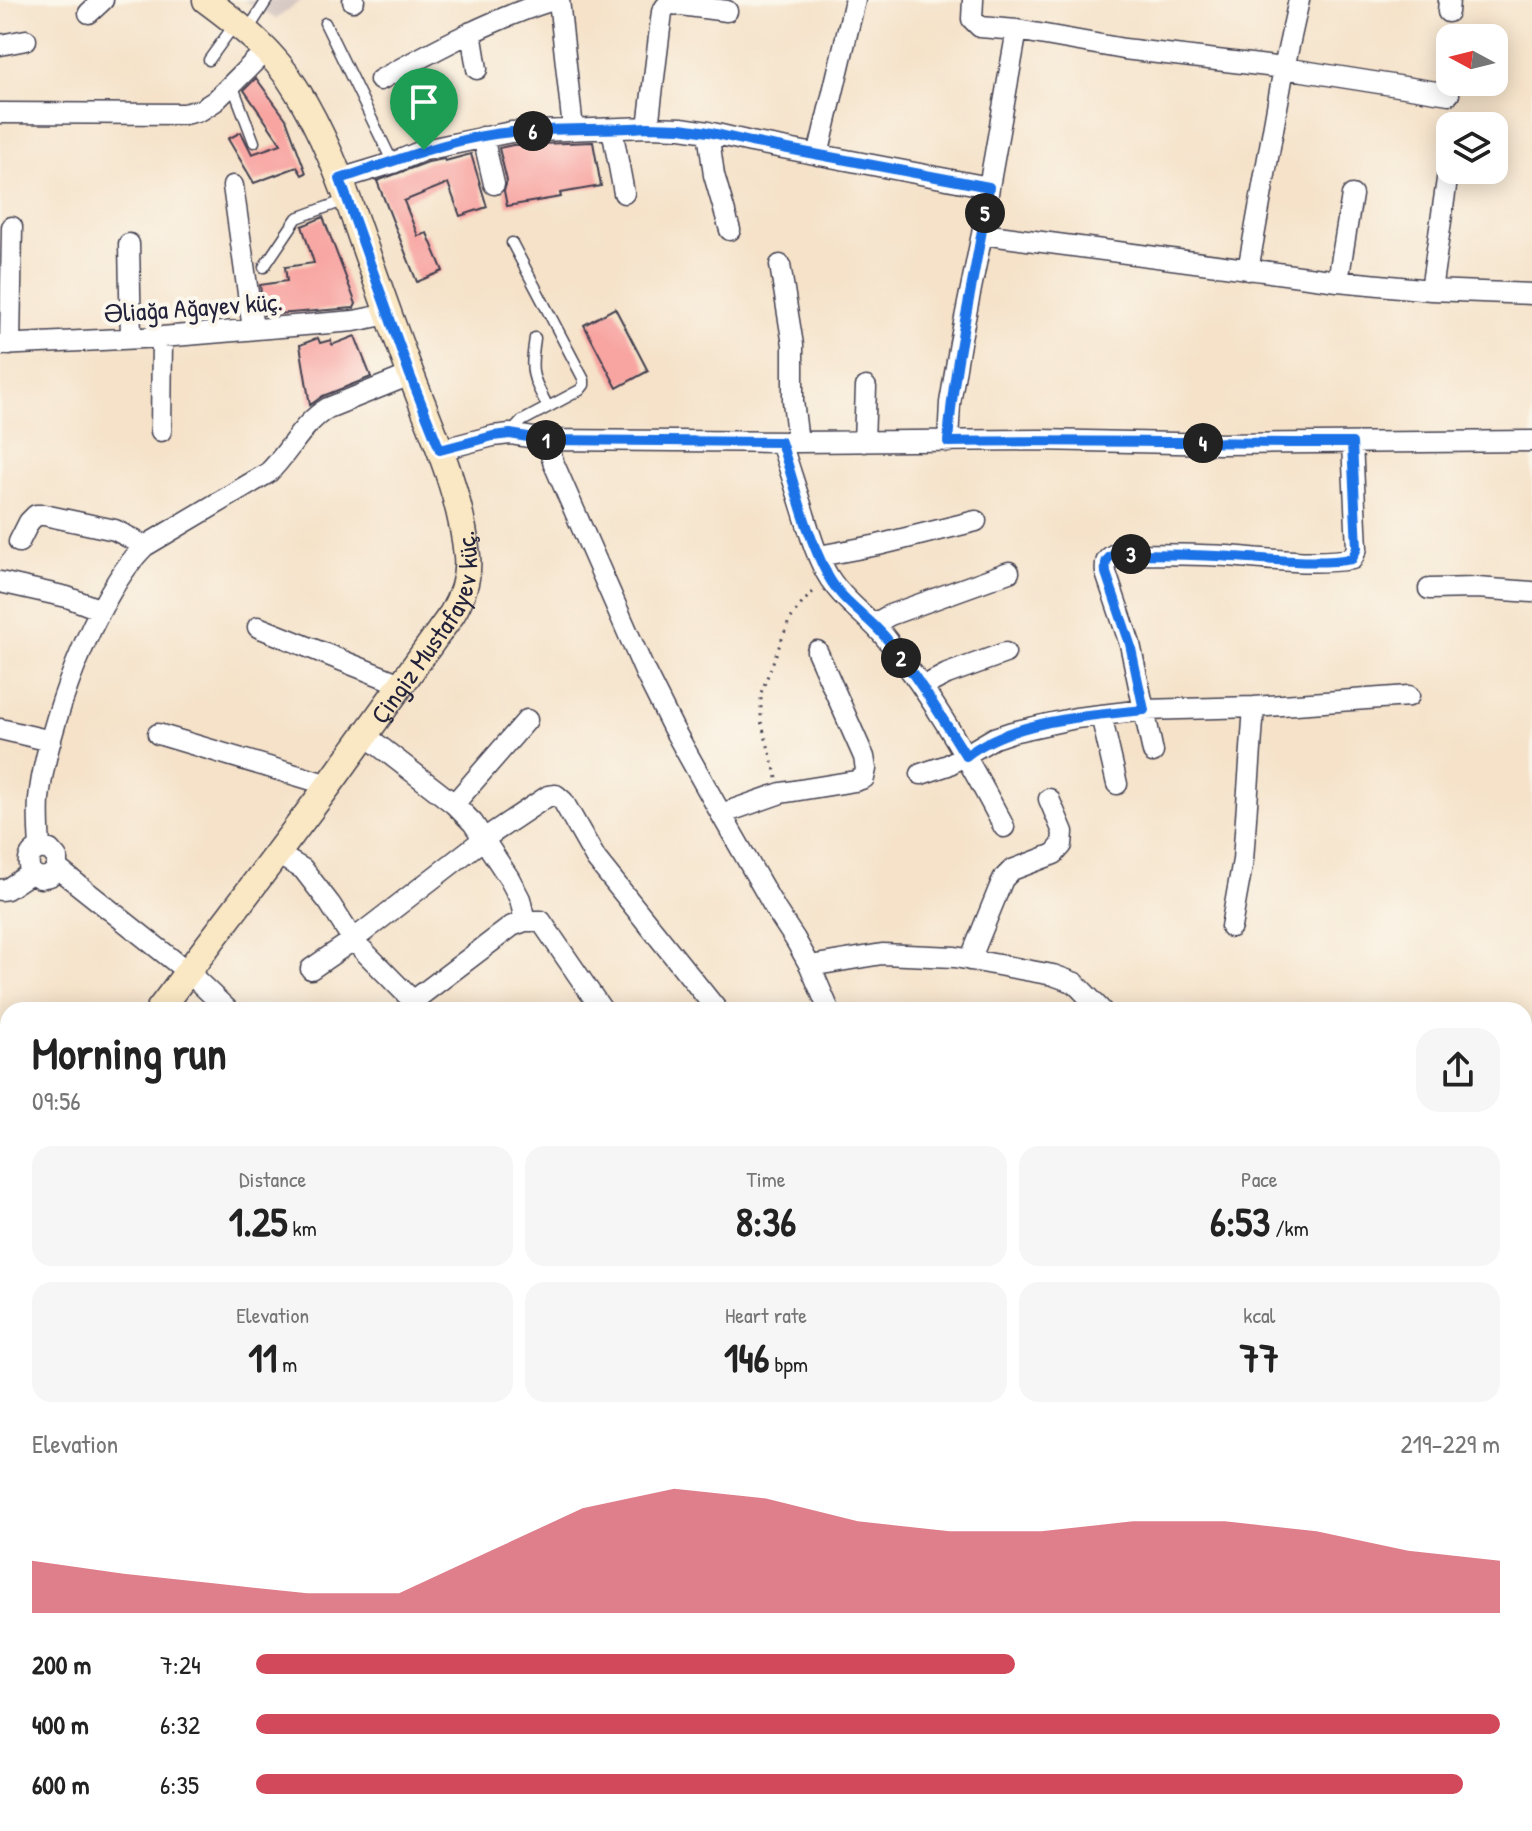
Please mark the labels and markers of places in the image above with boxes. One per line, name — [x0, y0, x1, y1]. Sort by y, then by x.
pin — [390, 68, 458, 150]
pin: 6 — [513, 111, 553, 151]
pin: 5 — [965, 193, 1005, 233]
pin: 1 — [526, 420, 566, 460]
pin: 4 — [1183, 423, 1223, 463]
pin: 3 — [1111, 534, 1151, 574]
pin: 2 — [881, 638, 921, 678]

